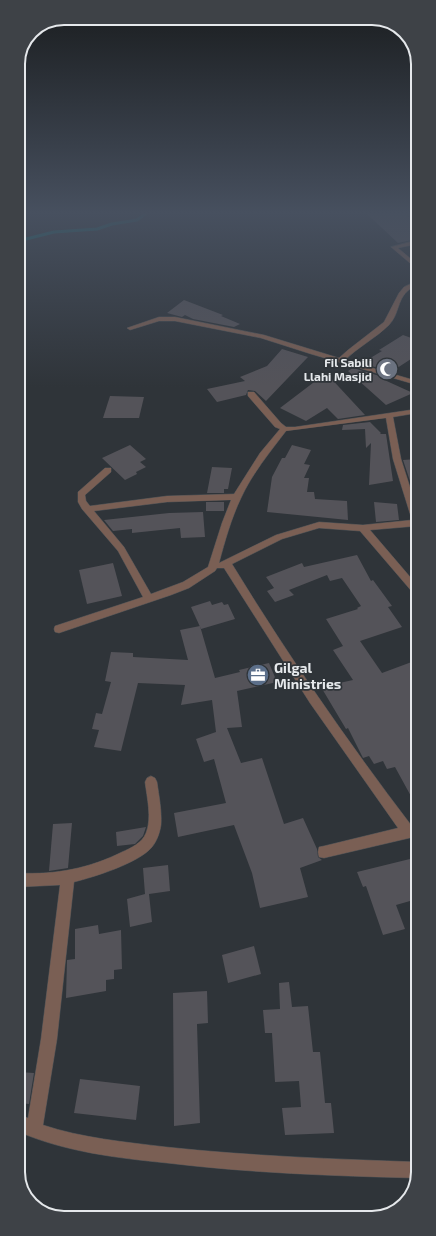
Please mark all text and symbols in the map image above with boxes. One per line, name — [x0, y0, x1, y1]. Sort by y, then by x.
place label: Fil Sabili Llahi Masjid — [304, 355, 372, 384]
mosque icon: Fil Sabili Llahi Masjid — [374, 356, 400, 382]
place label: Gilgal Ministries — [274, 659, 341, 692]
office icon: Gilgal Ministries — [245, 662, 271, 688]

